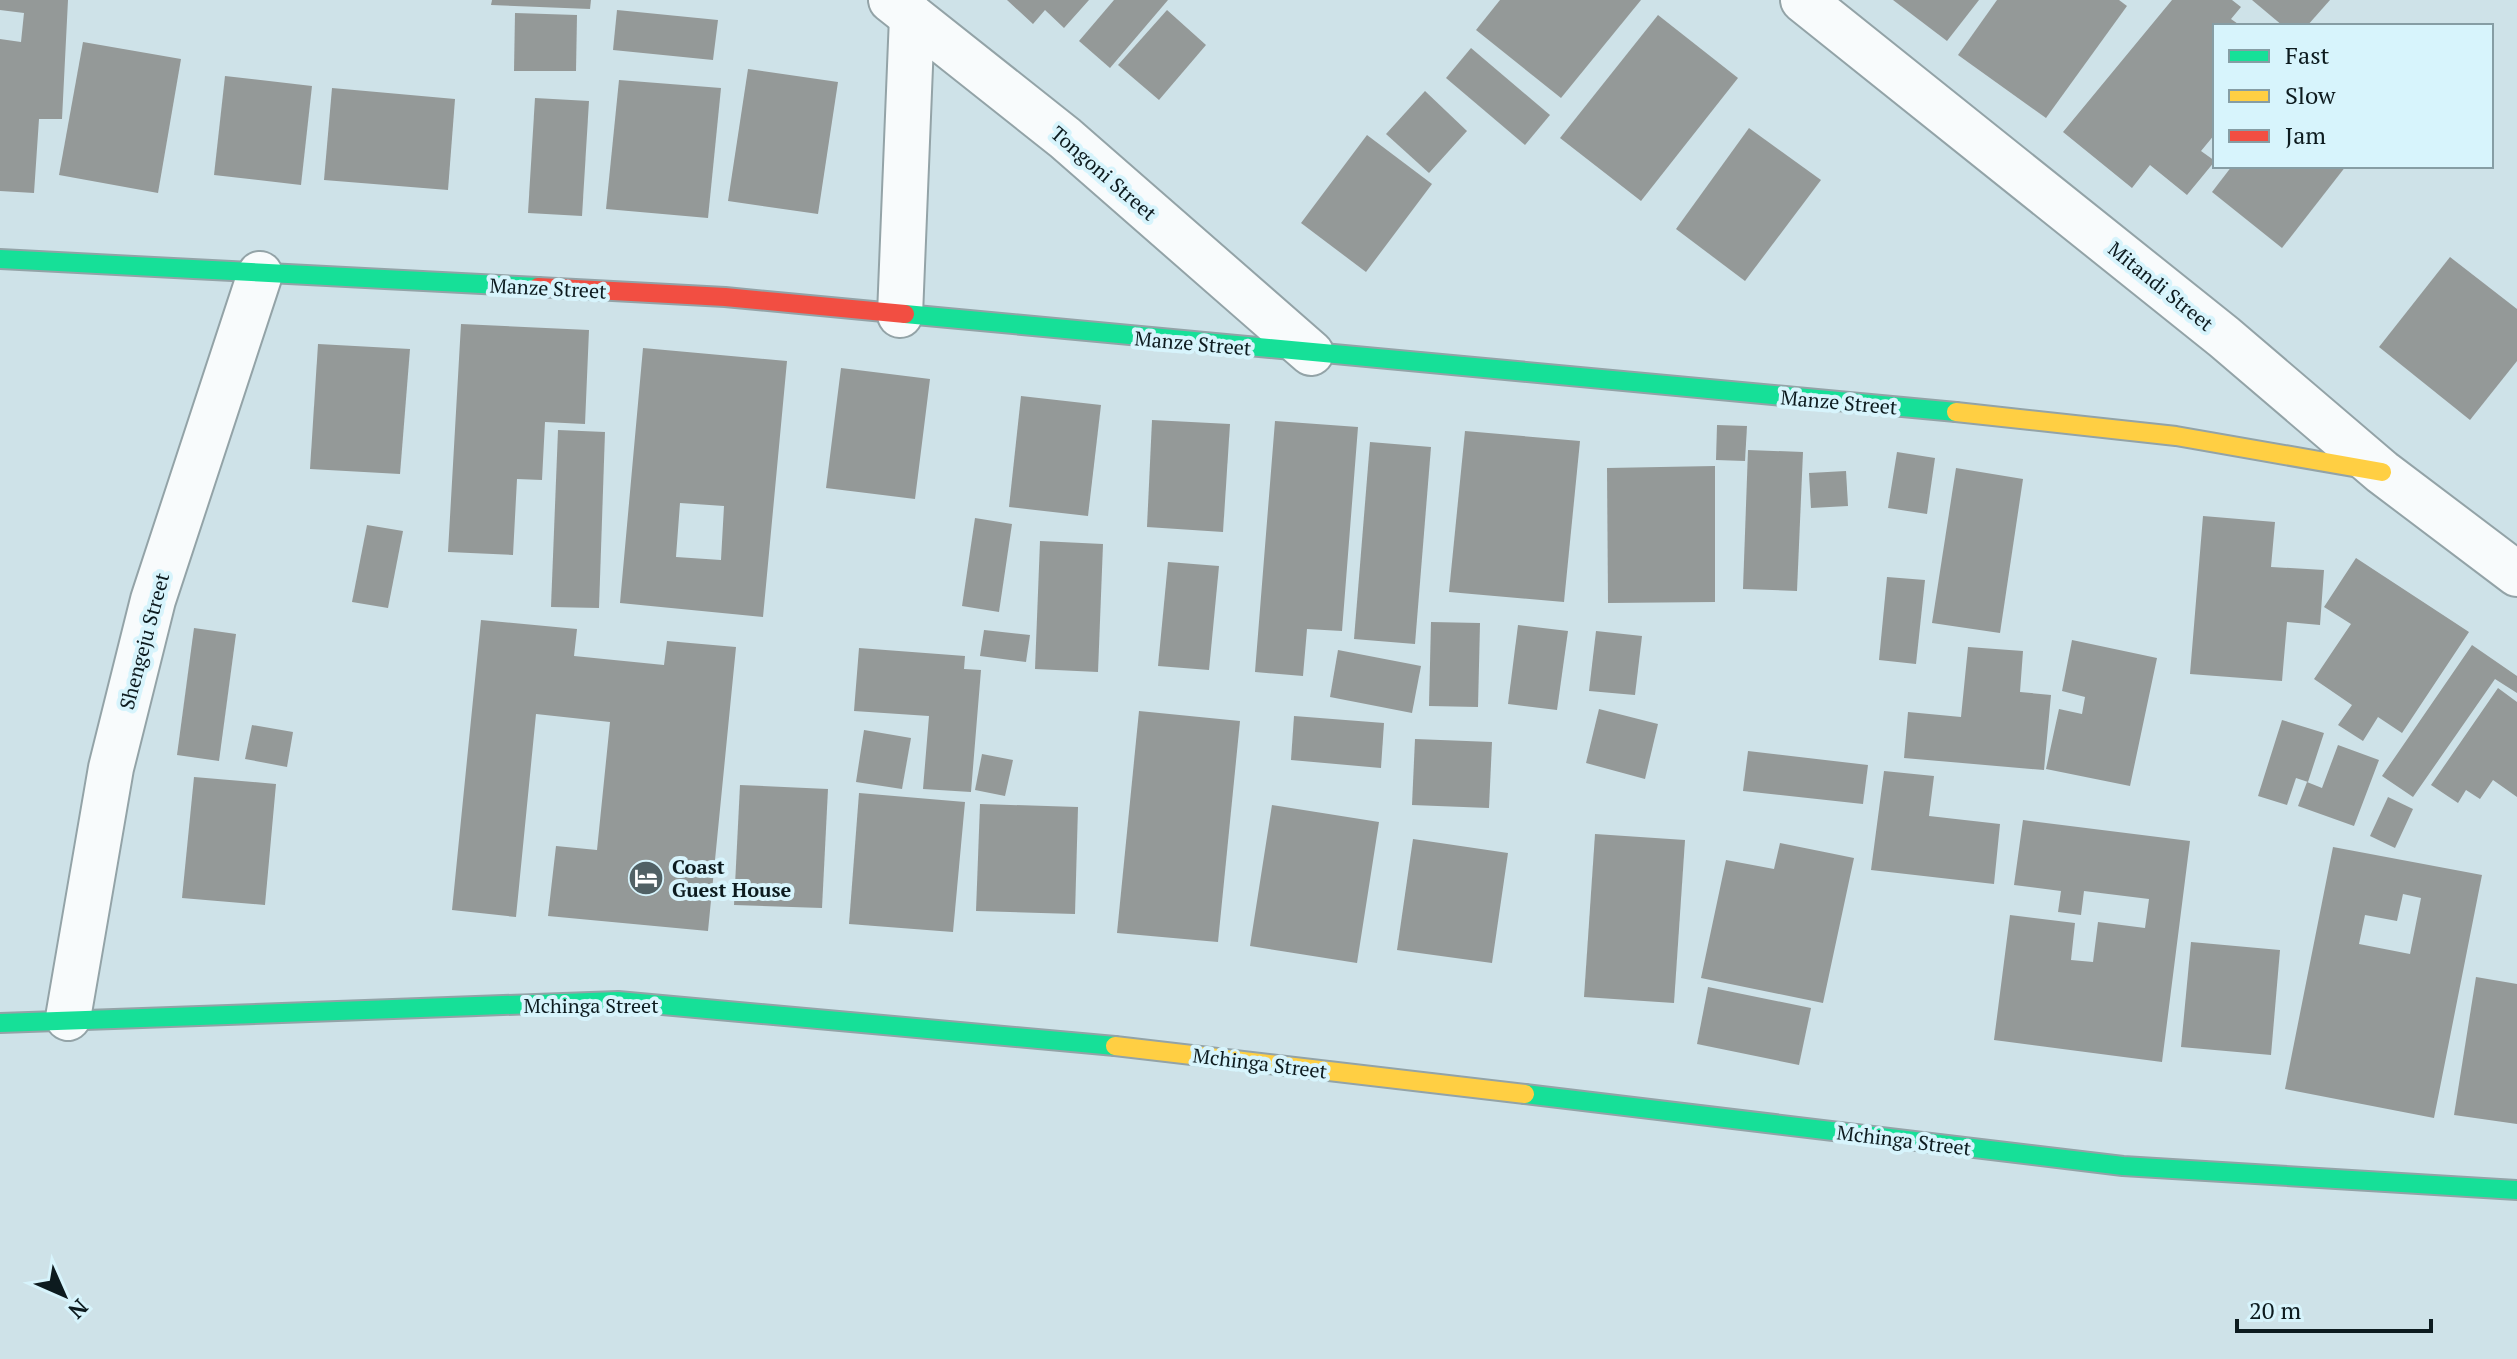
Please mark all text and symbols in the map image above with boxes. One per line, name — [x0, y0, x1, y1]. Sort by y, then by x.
legend — [2213, 24, 2493, 168]
text: Fast — [2285, 39, 2330, 71]
text: Slow — [2285, 79, 2336, 111]
text: Jam — [2285, 119, 2326, 151]
street label: Tongoni Street — [1045, 120, 1163, 227]
street label: Mitandi Street — [2103, 235, 2220, 337]
street label: Manze Street — [489, 271, 608, 305]
street label: Manze Street — [1133, 324, 1253, 362]
street label: Manze Street — [1779, 383, 1899, 421]
street label: Shengeju Street — [113, 569, 175, 712]
place label: Coast Guest House — [672, 853, 792, 903]
hotel icon: Coast Guest House — [627, 859, 665, 897]
street label: Mchinga Street — [523, 992, 659, 1019]
street label: Mchinga Street — [1191, 1041, 1329, 1085]
street label: Mchinga Street — [1835, 1118, 1973, 1162]
north arrow — [24, 1255, 104, 1335]
scale bar — [2237, 1283, 2431, 1333]
text: N — [62, 1293, 95, 1326]
text: 20 m — [2249, 1294, 2301, 1326]

